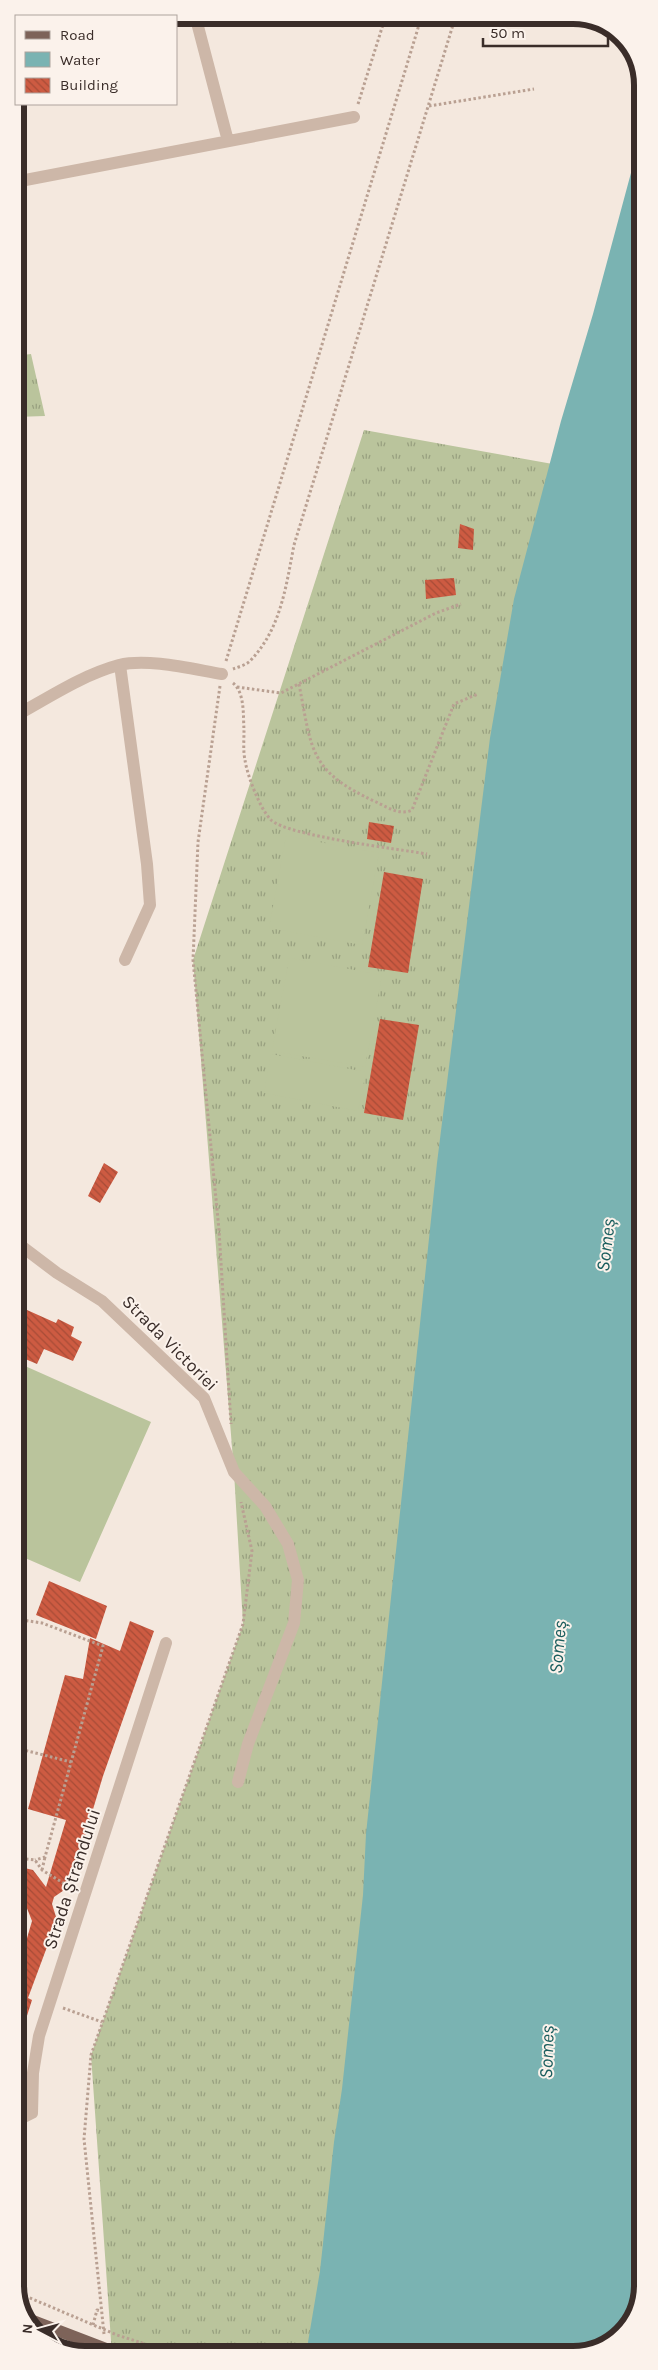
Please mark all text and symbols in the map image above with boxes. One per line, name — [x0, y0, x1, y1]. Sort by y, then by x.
legend — [15, 15, 178, 105]
scale bar — [483, 15, 608, 47]
text: 50 m — [490, 24, 525, 42]
text: Road — [60, 26, 95, 44]
text: Water — [60, 51, 101, 69]
text: Building — [60, 76, 118, 94]
water label: Someș — [592, 1217, 620, 1273]
street label: Strada Victoriei — [117, 1290, 223, 1396]
water label: Someș — [545, 1620, 571, 1675]
street label: Strada Ștrandului — [39, 1806, 105, 1952]
water label: Someș — [535, 2025, 559, 2079]
north arrow — [15, 2305, 65, 2355]
text: N — [19, 2323, 37, 2335]

